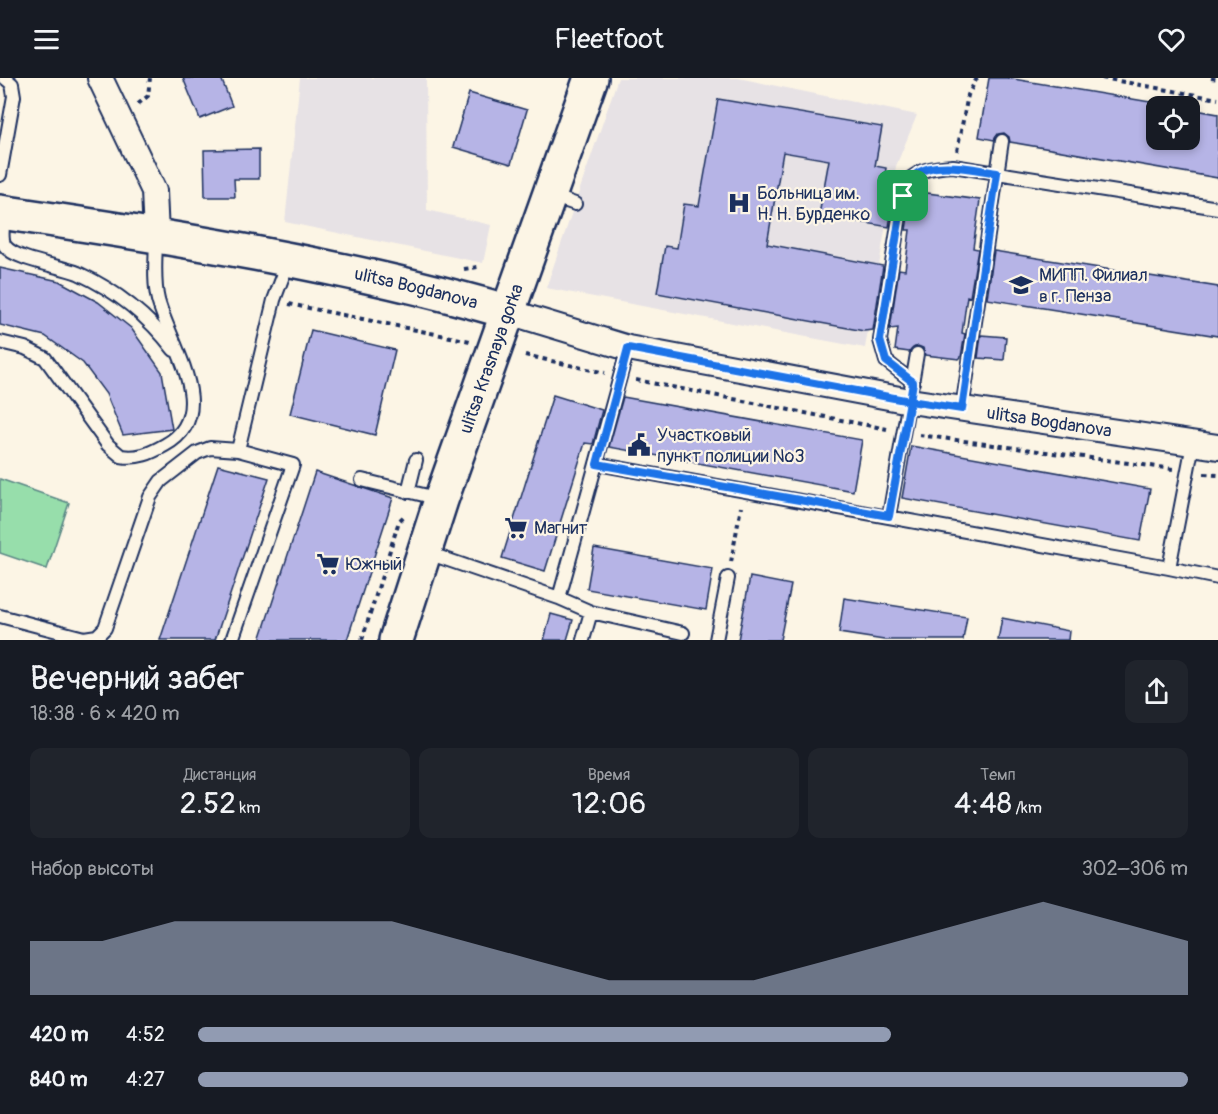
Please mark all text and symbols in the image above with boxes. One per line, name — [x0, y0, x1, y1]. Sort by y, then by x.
icon: menu — [30, 23, 63, 56]
text: Fleetfoot — [554, 23, 664, 56]
icon: heart — [1155, 23, 1188, 56]
map controls — [1146, 96, 1200, 150]
button: locate — [1146, 96, 1200, 150]
pin — [877, 170, 928, 221]
icon: arrive — [886, 179, 919, 212]
place label: Больница им. Н. Н. Бурденко — [757, 182, 870, 226]
hospital icon: Больница им. Н. Н. Бурденко — [726, 190, 752, 216]
street label: ulitsa Bogdanova — [352, 262, 480, 314]
place label: МИПП. Филиал в г. Пенза — [1039, 264, 1148, 308]
school or university icon: МИПП. Филиал в г. Пенза — [1008, 272, 1034, 298]
street label: ulitsa Krasnaya gorka — [454, 281, 528, 437]
street label: ulitsa Bogdanova — [985, 401, 1113, 443]
place label: Участковый пункт полиции №3 — [657, 424, 804, 468]
public building icon: Участковый пункт полиции №3 — [626, 432, 652, 458]
supermarket icon: Магнит — [503, 515, 529, 541]
place label: Магнит — [534, 517, 587, 540]
supermarket icon: Южный — [315, 551, 341, 577]
place label: Южный — [346, 553, 402, 576]
text: Вечерний забег — [30, 658, 244, 699]
button: share — [1125, 660, 1188, 723]
text: 18:38 · 6 × 420 m — [30, 701, 179, 726]
text: Дистанция — [184, 765, 256, 785]
text: Время — [588, 765, 630, 785]
text: Темп — [980, 765, 1016, 785]
text: 2.52 — [180, 785, 236, 822]
text: 12:06 — [572, 785, 646, 822]
text: 4:48 — [954, 785, 1012, 822]
text: km — [236, 798, 260, 818]
text: /km — [1012, 798, 1042, 818]
text: Набор высоты — [30, 856, 154, 881]
text: 302–306 m — [1082, 856, 1188, 881]
text: 420 m — [30, 1022, 89, 1047]
text: 4:52 — [126, 1022, 165, 1047]
text: 840 m — [30, 1067, 87, 1092]
text: 4:27 — [126, 1067, 165, 1092]

